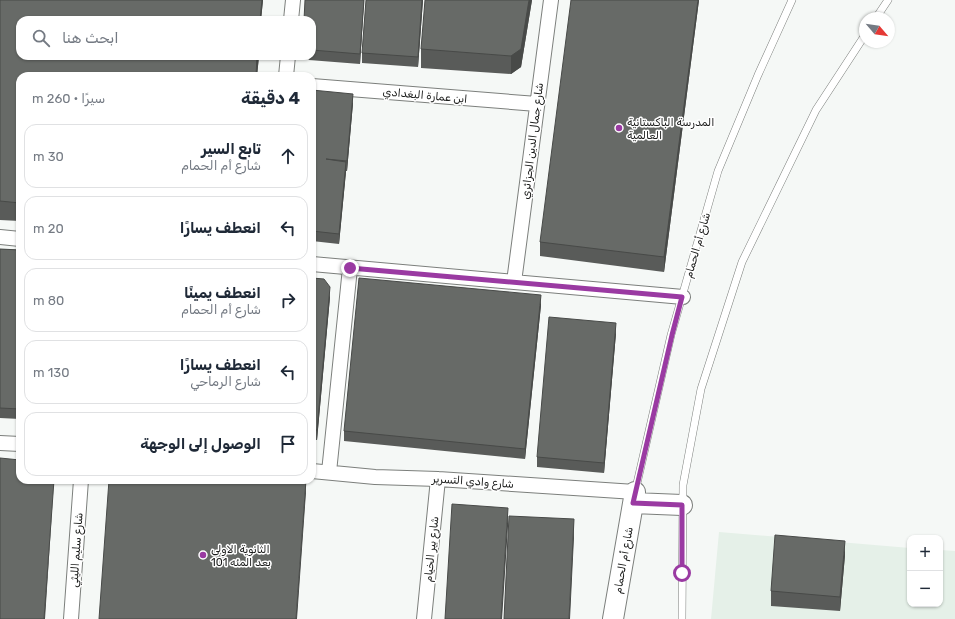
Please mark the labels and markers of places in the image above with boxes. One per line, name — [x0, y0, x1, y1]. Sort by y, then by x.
place label: المدرسة الباكستانية العالمية — [627, 116, 714, 142]
marker: المدرسة الباكستانية العالمية — [614, 123, 624, 133]
place label: الثانوية الاولى بعد المئه 101 — [211, 543, 271, 569]
marker: الثانوية الاولى بعد المئه 101 — [198, 550, 208, 560]

